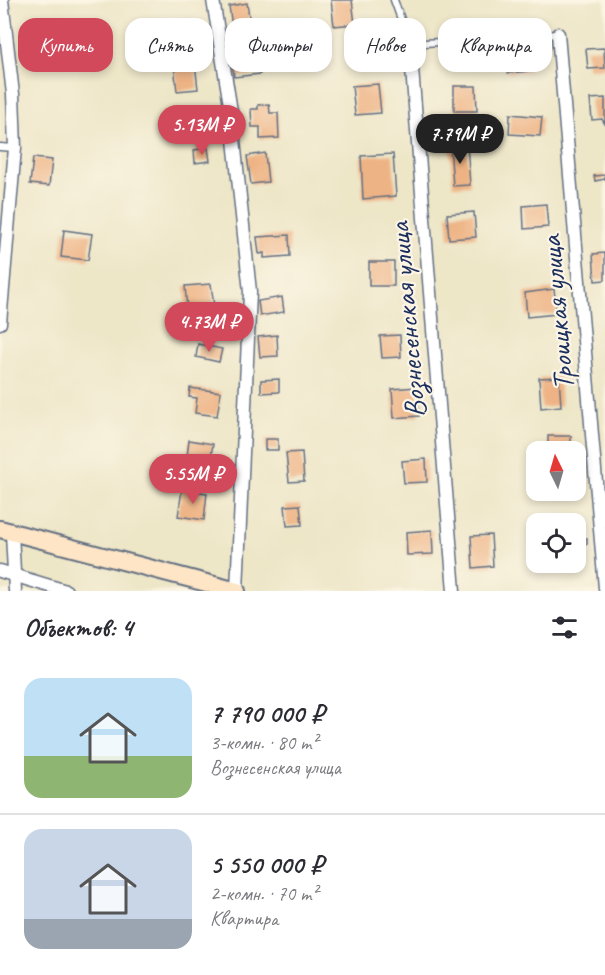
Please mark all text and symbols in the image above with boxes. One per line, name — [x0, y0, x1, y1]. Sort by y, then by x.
chip: Купить — [18, 18, 113, 72]
chip: Снять — [125, 18, 213, 72]
chip: Фильтры — [225, 18, 332, 72]
chip: Новое — [344, 18, 426, 72]
chip: Квартира — [438, 18, 552, 72]
pin: 5.13M ₽ — [147, 105, 257, 156]
text: 5.13M ₽ — [172, 112, 232, 137]
pin: 7.79M ₽ — [405, 114, 515, 165]
text: 7.79M ₽ — [430, 121, 490, 146]
street label: Вознесенская улица — [379, 219, 434, 419]
street label: Троицкая улица — [531, 232, 583, 392]
pin: 4.73M ₽ — [154, 302, 264, 353]
text: 4.73M ₽ — [179, 309, 239, 334]
north arrow — [526, 441, 586, 501]
map controls — [526, 441, 586, 573]
pin: 5.55M ₽ — [138, 454, 248, 505]
text: 5.55M ₽ — [163, 461, 223, 486]
button: locate — [526, 513, 586, 573]
text: Объектов: 4 — [24, 611, 133, 644]
icon: filters — [548, 611, 581, 644]
text: 7 790 000 ₽ — [210, 697, 324, 730]
icon: home — [72, 702, 144, 774]
text: 3-комн. · 80 m² — [210, 730, 318, 755]
text: Вознесенская улица — [210, 755, 341, 780]
text: 5 550 000 ₽ — [210, 848, 323, 881]
icon: home — [72, 853, 144, 925]
text: 2-комн. · 70 m² — [210, 881, 318, 906]
text: Квартира — [210, 906, 278, 931]

